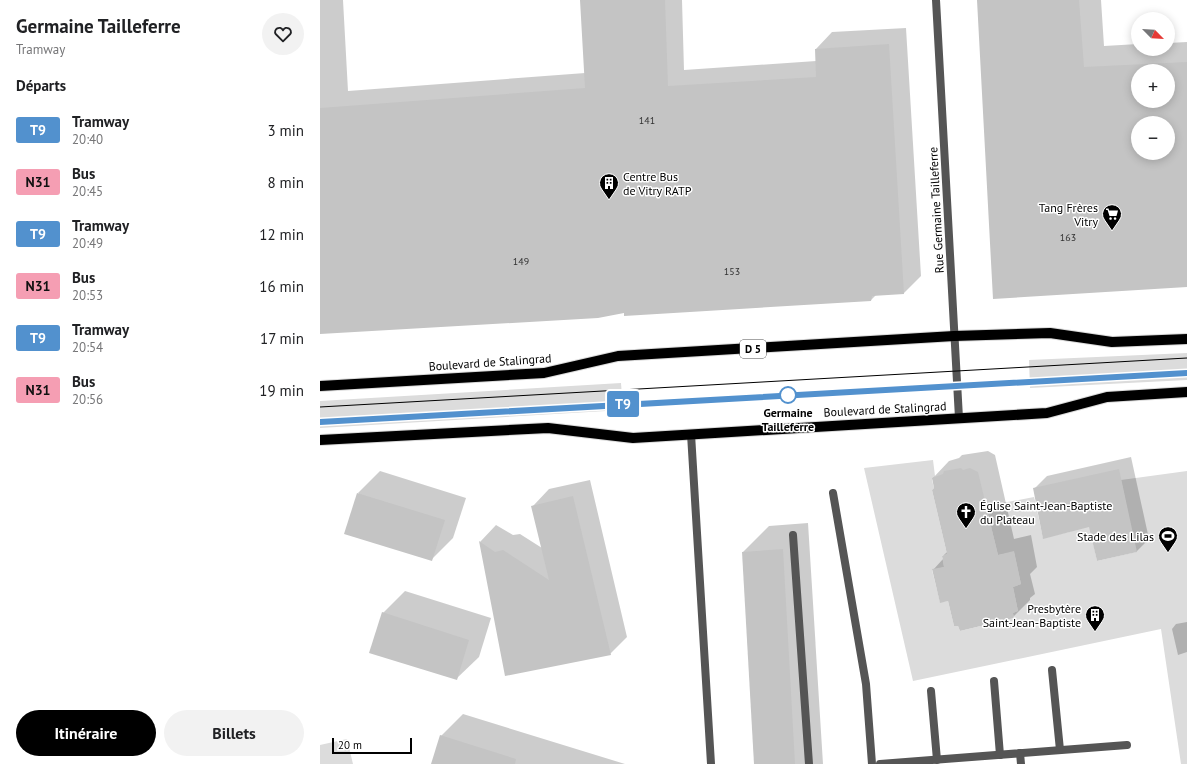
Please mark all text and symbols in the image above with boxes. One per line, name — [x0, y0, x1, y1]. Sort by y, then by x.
north arrow — [1131, 12, 1175, 56]
map controls — [1131, 12, 1175, 160]
button: heart — [262, 13, 304, 55]
text: Germaine Tailleferre — [16, 14, 181, 38]
text: Tramway — [16, 41, 65, 58]
button: + — [1131, 64, 1175, 108]
text: Départs — [16, 76, 66, 95]
text: Tramway — [72, 112, 129, 131]
house number: 141 — [639, 114, 655, 127]
button: − — [1131, 116, 1175, 160]
text: T9 — [30, 121, 46, 139]
text: 3 min — [267, 121, 304, 140]
text: 20:40 — [72, 131, 103, 148]
street label: Rue Germaine Tailleferre — [925, 146, 947, 274]
text: Bus — [72, 164, 95, 183]
place label: Centre Bus de Vitry RATP — [623, 169, 692, 198]
building icon: Centre Bus de Vitry RATP — [598, 172, 620, 200]
text: N31 — [25, 173, 51, 191]
text: 8 min — [267, 173, 304, 192]
text: 20:45 — [72, 183, 103, 200]
place label: Tang Frères Vitry — [1039, 200, 1098, 229]
supermarket icon: Tang Frères Vitry — [1101, 203, 1123, 231]
text: Tramway — [72, 216, 129, 235]
text: T9 — [30, 225, 46, 243]
text: 12 min — [259, 225, 304, 244]
house number: 163 — [1060, 231, 1076, 244]
text: 20:49 — [72, 235, 103, 252]
house number: 149 — [513, 255, 529, 268]
house number: 153 — [724, 265, 740, 278]
text: Bus — [72, 268, 95, 287]
text: N31 — [25, 277, 51, 295]
text: 16 min — [259, 277, 304, 296]
text: 20:53 — [72, 287, 103, 304]
text: Tramway — [72, 320, 129, 339]
text: T9 — [30, 329, 46, 347]
text: 17 min — [260, 329, 304, 348]
text: 20:54 — [72, 339, 103, 356]
road number: D 5 — [740, 340, 766, 358]
street label: Boulevard de Stalingrad — [428, 350, 552, 374]
text: Bus — [72, 372, 95, 391]
text: N31 — [25, 381, 51, 399]
text: 19 min — [259, 381, 304, 400]
marker: Germaine Tailleferre — [779, 386, 797, 404]
text: 20:56 — [72, 391, 103, 408]
line badge: T9 — [605, 391, 641, 417]
text: T9 — [615, 395, 631, 413]
street label: Boulevard de Stalingrad — [823, 398, 947, 420]
place label: Germaine Tailleferre — [762, 405, 814, 434]
place label: Église Saint-Jean-Baptiste du Plateau — [980, 498, 1112, 527]
church icon: Église Saint-Jean-Baptiste du Plateau — [955, 501, 977, 529]
sports icon: Stade des Lilas — [1157, 525, 1179, 553]
place label: Stade des Lilas — [1077, 529, 1154, 544]
place label: Presbytère Saint-Jean-Baptiste — [983, 601, 1081, 630]
building icon: Presbytère Saint-Jean-Baptiste — [1084, 604, 1106, 632]
button: Itinéraire — [16, 710, 156, 756]
button: Billets — [164, 710, 304, 756]
scale bar — [332, 736, 412, 755]
text: 20 m — [338, 738, 362, 752]

